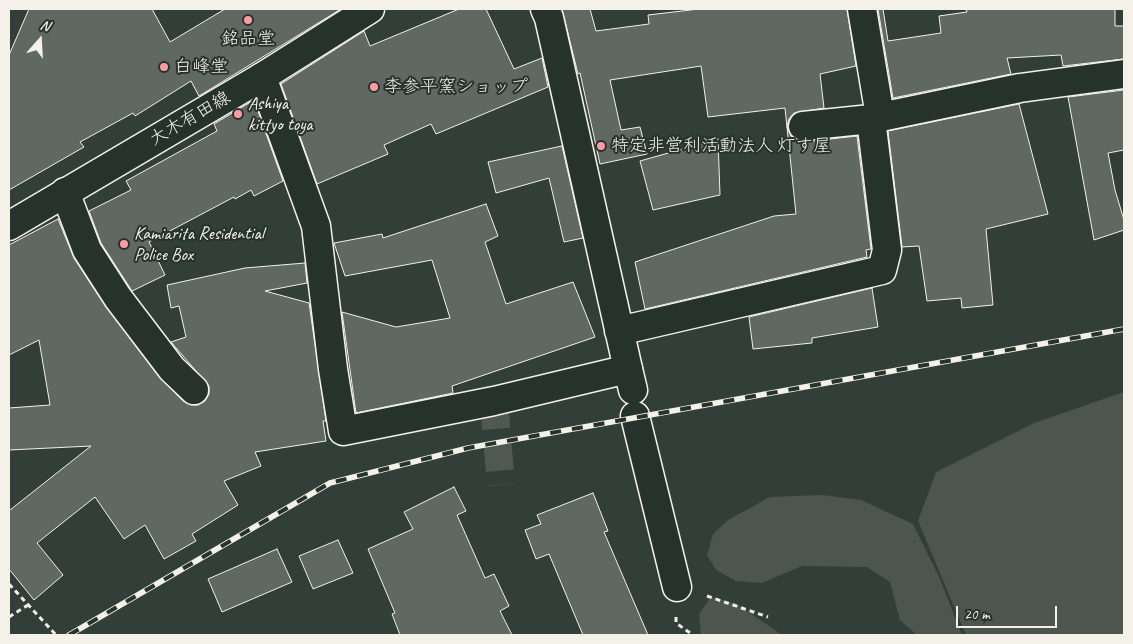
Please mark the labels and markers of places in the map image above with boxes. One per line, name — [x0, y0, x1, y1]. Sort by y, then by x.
marker: 銘品堂 — [242, 14, 254, 26]
place label: 銘品堂 — [221, 28, 275, 50]
place label: 白峰堂 — [174, 56, 228, 78]
marker: 白峰堂 — [158, 61, 170, 73]
place label: 李参平窯ショップ — [384, 76, 528, 98]
marker: 李参平窯ショップ — [368, 81, 380, 93]
place label: Ashiya kittyo toya — [248, 93, 313, 136]
marker: Ashiya kittyo toya — [232, 108, 244, 120]
place label: 特定非営利活動法人 灯す屋 — [611, 135, 831, 157]
marker: 特定非営利活動法人 灯す屋 — [595, 140, 607, 152]
place label: Kamiarita Residential Police Box — [134, 223, 264, 266]
marker: Kamiarita Residential Police Box — [118, 238, 130, 250]

